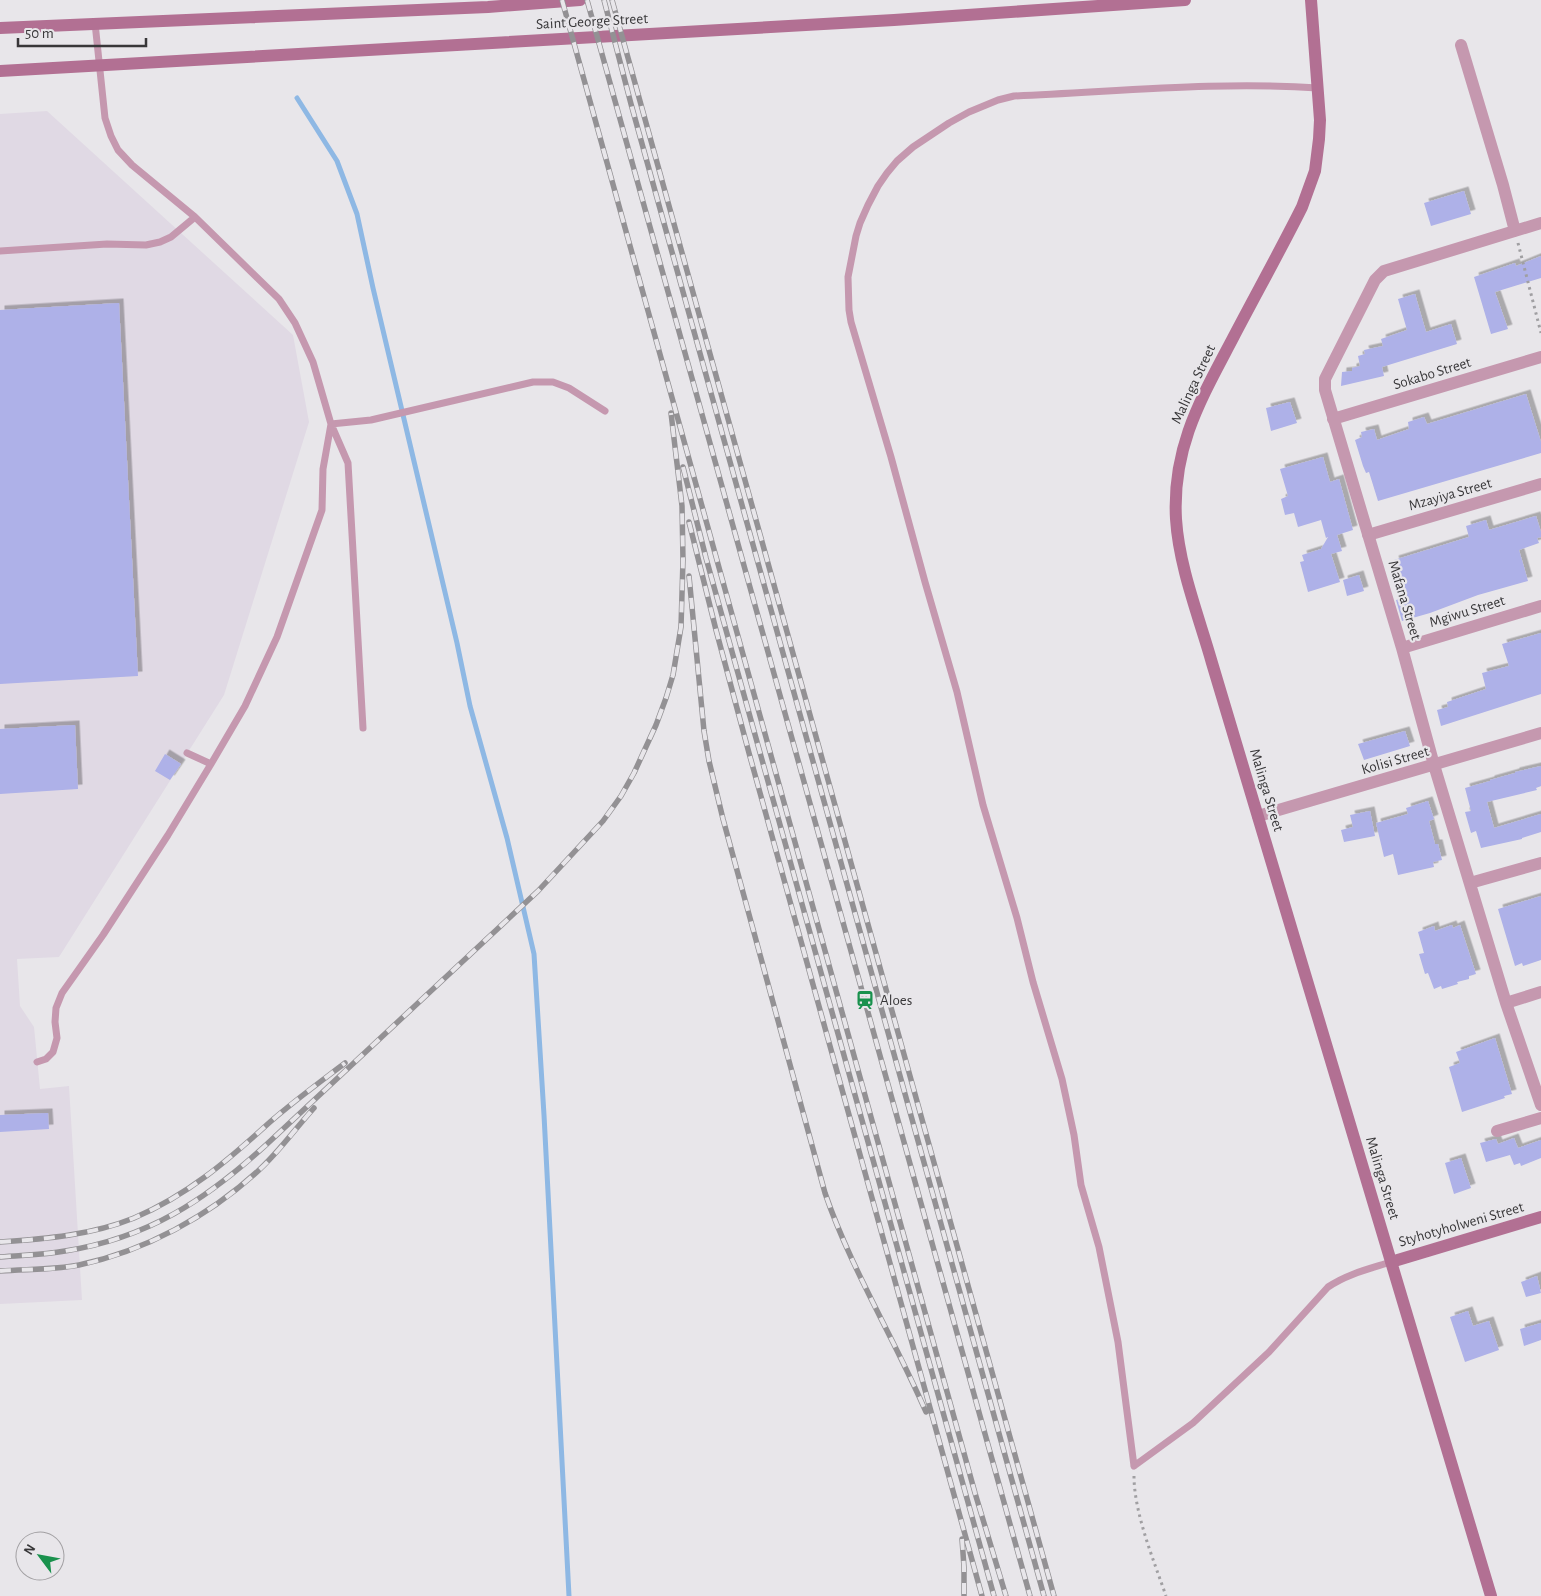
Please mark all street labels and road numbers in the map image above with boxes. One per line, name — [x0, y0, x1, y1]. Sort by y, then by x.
street label: Saint George Street — [536, 11, 649, 32]
street label: Malinga Street — [1169, 342, 1218, 426]
street label: Sokabo Street — [1391, 354, 1473, 392]
street label: Mzayiya Street — [1407, 475, 1494, 513]
street label: Mafana Street — [1385, 559, 1424, 642]
street label: Mgiwu Street — [1428, 593, 1507, 630]
street label: Kolisi Street — [1360, 744, 1431, 777]
street label: Malinga Street — [1247, 747, 1286, 833]
street label: Malinga Street — [1363, 1135, 1402, 1221]
street label: Styhotyholweni Street — [1397, 1199, 1526, 1250]

